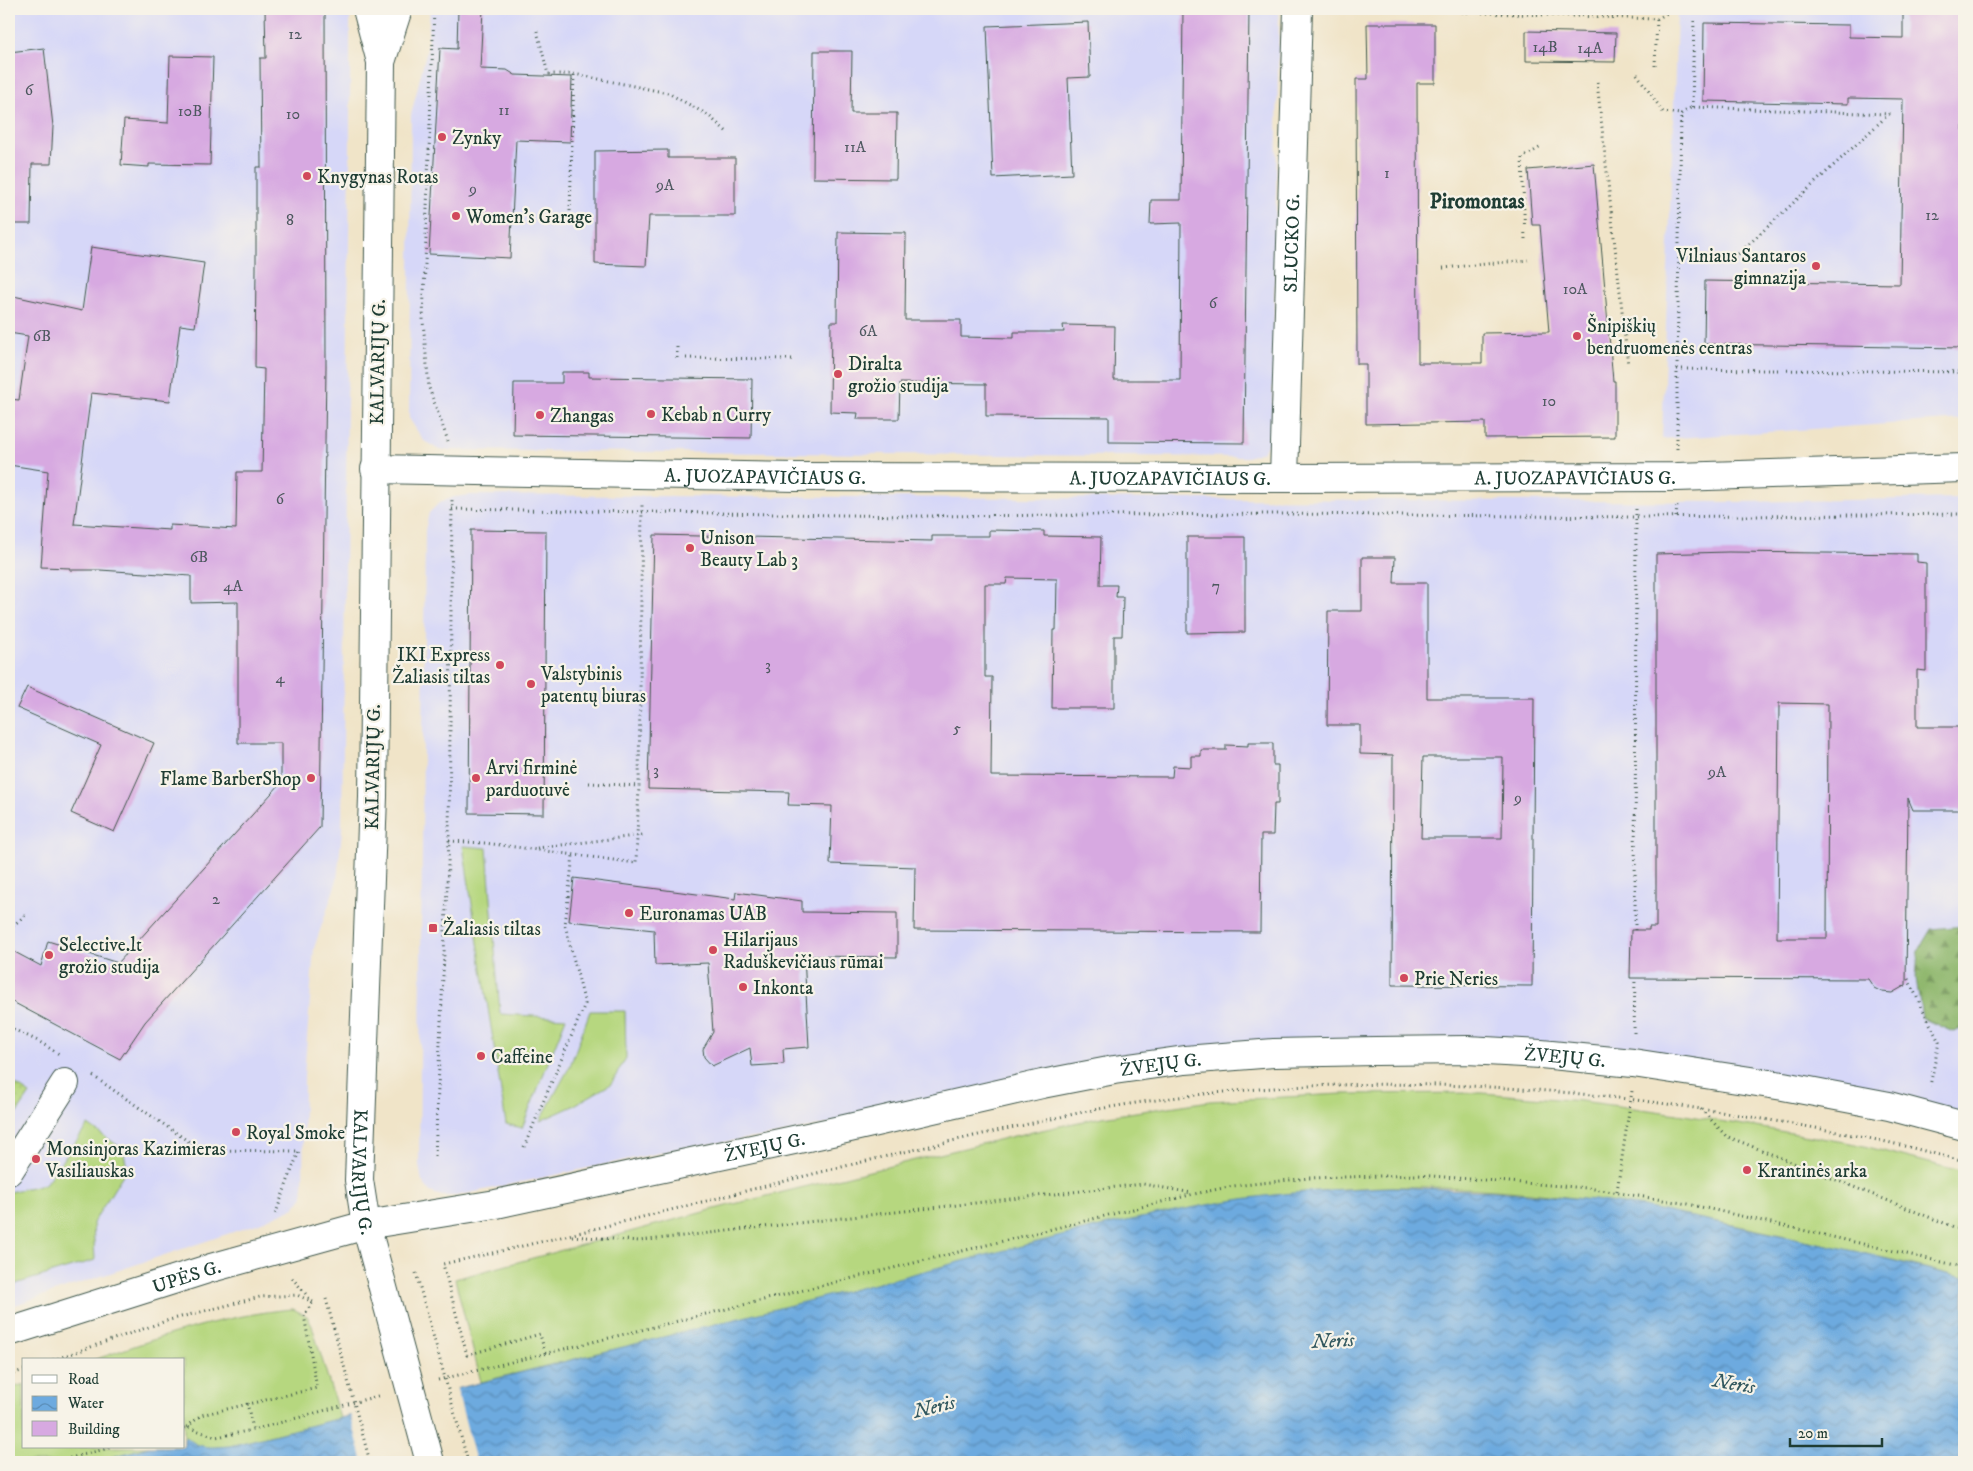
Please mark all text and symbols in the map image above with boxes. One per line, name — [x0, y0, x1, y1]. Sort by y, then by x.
house number: 12 — [288, 24, 302, 44]
house number: 14B — [1532, 37, 1558, 57]
house number: 14A — [1577, 38, 1603, 58]
house number: 6 — [25, 80, 34, 100]
house number: 11 — [498, 100, 510, 120]
house number: 10B — [178, 101, 202, 121]
house number: 10 — [286, 104, 300, 124]
place label: Zynky — [452, 127, 502, 150]
marker: Zynky — [436, 131, 448, 143]
house number: 11A — [844, 137, 867, 157]
house number: 1 — [1384, 163, 1390, 183]
place label: Knygynas Rotas — [317, 166, 438, 189]
marker: Knygynas Rotas — [301, 170, 313, 182]
house number: 9A — [655, 175, 675, 195]
house number: 9 — [468, 179, 477, 199]
district label: Piromontas — [1429, 189, 1525, 215]
street label: SLUCKO G. — [1280, 193, 1305, 293]
house number: 12 — [1925, 205, 1939, 225]
place label: Women's Garage — [465, 206, 592, 229]
house number: 8 — [286, 210, 294, 230]
marker: Women's Garage — [450, 210, 462, 222]
place label: Vilniaus Santaros gimnazija — [1675, 245, 1806, 290]
marker: Vilniaus Santaros gimnazija — [1810, 260, 1822, 272]
house number: 10A — [1563, 279, 1588, 299]
house number: 6 — [1209, 293, 1218, 313]
street label: KALVARIJŲ G. — [366, 299, 391, 425]
place label: Šnipiškių bendruomenės centras — [1587, 313, 1752, 360]
house number: 6A — [859, 321, 878, 341]
house number: 6B — [33, 326, 51, 346]
marker: Šnipiškių bendruomenės centras — [1571, 330, 1583, 342]
place label: Diralta grožio studija — [848, 353, 949, 398]
marker: Diralta grožio studija — [832, 368, 844, 380]
house number: 10 — [1542, 391, 1556, 411]
place label: Kebab n Curry — [661, 404, 772, 427]
place label: Zhangas — [550, 405, 614, 428]
marker: Kebab n Curry — [645, 408, 657, 420]
marker: Zhangas — [534, 409, 546, 421]
street label: A. JUOZAPAVIČIAUS G. — [664, 464, 866, 490]
street label: A. JUOZAPAVIČIAUS G. — [1474, 465, 1676, 491]
street label: A. JUOZAPAVIČIAUS G. — [1069, 466, 1271, 491]
house number: 6 — [276, 489, 285, 509]
place label: Unison Beauty Lab 3 — [700, 527, 798, 572]
marker: Unison Beauty Lab 3 — [684, 542, 696, 554]
house number: 6B — [190, 547, 208, 567]
house number: 4A — [223, 576, 244, 596]
house number: 7 — [1212, 576, 1220, 596]
place label: IKI Express Žaliasis tiltas — [392, 644, 490, 689]
house number: 3 — [765, 655, 771, 675]
marker: IKI Express Žaliasis tiltas — [494, 659, 506, 671]
place label: Valstybinis patentų biuras — [540, 663, 646, 708]
house number: 4 — [275, 668, 285, 688]
marker: Valstybinis patentų biuras — [525, 678, 537, 690]
street label: KALVARIJŲ G. — [361, 704, 386, 830]
house number: 5 — [953, 718, 961, 738]
place label: Arvi firminė parduotuvė — [485, 757, 578, 802]
house number: 3 — [653, 760, 659, 780]
house number: 9A — [1707, 762, 1727, 782]
place label: Flame BarberShop — [160, 768, 301, 791]
marker: Flame BarberShop — [305, 772, 317, 784]
marker: Arvi firminė parduotuvė — [470, 772, 482, 784]
house number: 9 — [1513, 788, 1522, 808]
house number: 2 — [212, 889, 220, 909]
place label: Euronamas UAB — [639, 903, 767, 926]
marker: Euronamas UAB — [623, 907, 635, 919]
place label: Žaliasis tiltas — [443, 916, 541, 941]
marker: Žaliasis tiltas — [427, 922, 439, 934]
place label: Hilarijaus Raduškevičiaus rūmai — [723, 929, 883, 974]
place label: Selective.lt grožio studija — [59, 934, 160, 979]
marker: Hilarijaus Raduškevičiaus rūmai — [707, 944, 719, 956]
marker: Selective.lt grožio studija — [43, 949, 55, 961]
place label: Prie Neries — [1414, 968, 1498, 991]
marker: Prie Neries — [1398, 972, 1410, 984]
place label: Inkonta — [753, 977, 813, 1000]
marker: Inkonta — [737, 981, 749, 993]
street label: ŽVEJŲ G. — [1523, 1041, 1607, 1073]
place label: Caffeine — [491, 1046, 553, 1069]
street label: ŽVEJŲ G. — [1119, 1049, 1202, 1082]
marker: Caffeine — [475, 1050, 487, 1062]
street label: KALVARIJŲ G. — [346, 1108, 378, 1237]
place label: Royal Smoke — [246, 1122, 345, 1145]
marker: Royal Smoke — [230, 1126, 242, 1138]
street label: ŽVEJŲ G. — [722, 1128, 807, 1168]
place label: Monsinjoras Kazimieras Vasiliauskas — [45, 1138, 226, 1183]
marker: Monsinjoras Kazimieras Vasiliauskas — [30, 1153, 42, 1165]
place label: Krantinės arka — [1757, 1160, 1867, 1183]
marker: Krantinės arka — [1741, 1164, 1753, 1176]
street label: UPĖS G. — [150, 1256, 224, 1299]
water label: Neris — [1310, 1328, 1356, 1355]
legend — [22, 1358, 185, 1448]
water label: Neris — [1710, 1368, 1758, 1401]
text: Road — [68, 1370, 100, 1389]
water label: Neris — [910, 1390, 959, 1425]
text: Water — [67, 1394, 104, 1413]
scale bar — [1790, 1416, 1883, 1448]
text: Building — [68, 1420, 120, 1439]
text: 20 m — [1798, 1424, 1828, 1443]

